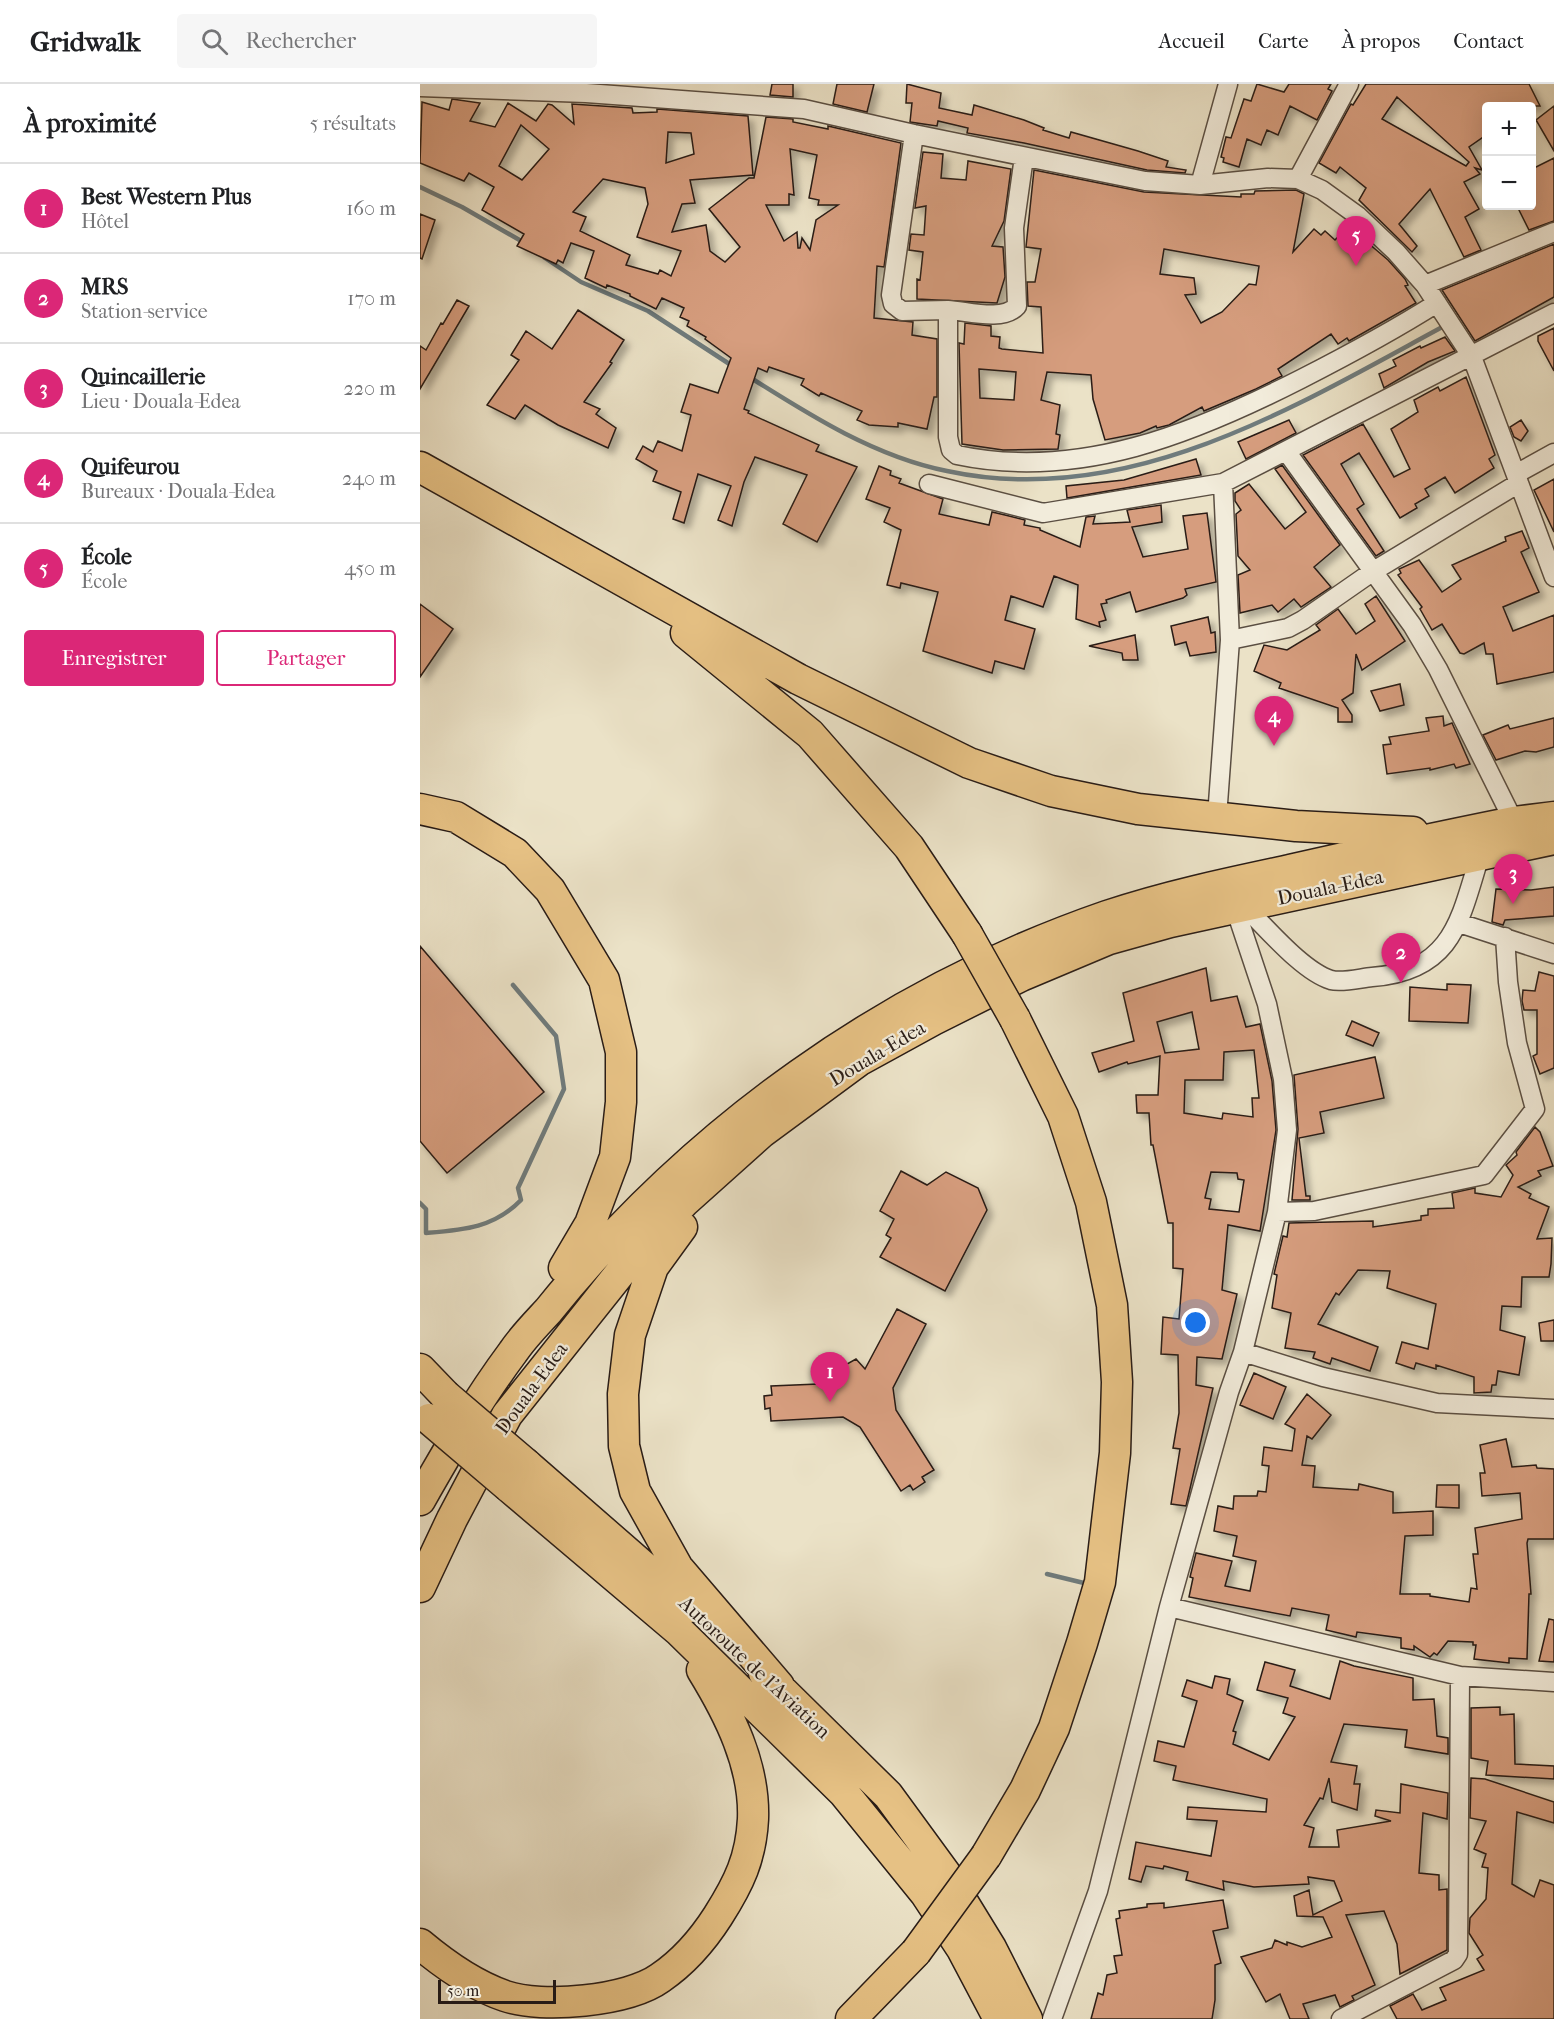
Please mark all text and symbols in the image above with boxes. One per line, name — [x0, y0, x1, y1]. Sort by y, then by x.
search box — [177, 14, 597, 68]
text: Gridwalk — [30, 25, 141, 58]
icon: search — [198, 25, 231, 58]
text: Rechercher — [246, 28, 356, 54]
text: Accueil — [1159, 29, 1225, 53]
text: Carte — [1258, 29, 1309, 53]
text: À propos — [1342, 29, 1420, 53]
text: Contact — [1453, 29, 1524, 53]
map controls — [1482, 102, 1536, 210]
button: + — [1482, 102, 1536, 156]
text: À proximité — [24, 108, 156, 139]
text: 5 résultats — [310, 112, 396, 135]
button: − — [1482, 156, 1536, 210]
text: Best Western Plus — [81, 184, 251, 210]
text: 1 — [40, 197, 47, 220]
text: 160 m — [346, 197, 396, 220]
text: Hôtel — [81, 210, 129, 233]
pin: 5 — [1336, 216, 1376, 266]
text: MRS — [81, 274, 128, 300]
text: 2 — [38, 287, 49, 310]
text: 170 m — [347, 287, 396, 310]
text: Station-service — [81, 300, 208, 323]
text: Quincaillerie — [81, 364, 205, 390]
text: 3 — [39, 377, 48, 400]
text: 220 m — [343, 377, 396, 400]
text: Lieu · Douala-Edea — [81, 390, 241, 413]
text: Quifeurou — [81, 454, 180, 480]
text: 4 — [38, 467, 49, 490]
text: 240 m — [342, 467, 396, 490]
text: Bureaux · Douala-Edea — [81, 480, 275, 503]
text: École — [81, 544, 132, 570]
text: 5 — [39, 557, 48, 580]
text: 450 m — [344, 557, 396, 580]
text: École — [81, 570, 127, 593]
button: Enregistrer — [24, 630, 204, 686]
button: Partager — [216, 630, 396, 686]
pin: 4 — [1254, 696, 1294, 746]
pin: 3 — [1494, 854, 1532, 904]
street label: Douala-Edea — [1275, 865, 1386, 910]
pin: 2 — [1382, 934, 1420, 983]
street label: Douala-Edea — [825, 1015, 930, 1091]
your location — [1181, 1308, 1210, 1337]
street label: Douala-Edea — [490, 1337, 573, 1439]
pin: 1 — [810, 1352, 850, 1402]
street label: Autoroute de l'Aviation — [674, 1591, 835, 1744]
scale bar — [438, 1977, 556, 2004]
text: 50 m — [447, 1981, 479, 2000]

